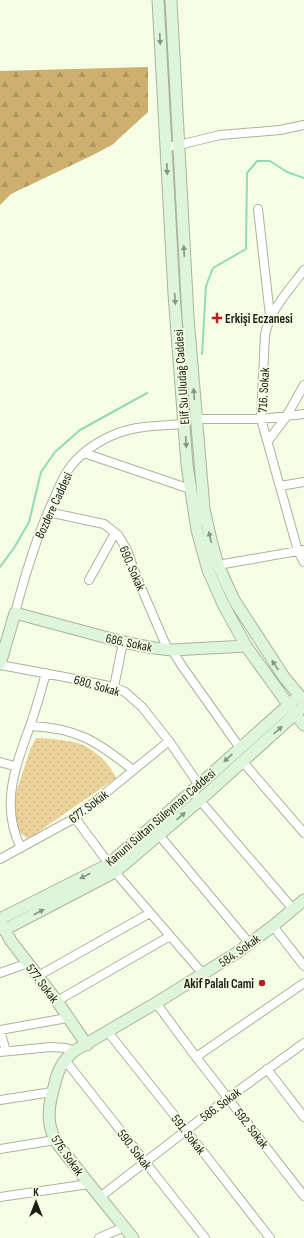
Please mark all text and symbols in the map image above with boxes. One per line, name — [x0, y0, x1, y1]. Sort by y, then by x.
one-way arrow — [157, 33, 163, 46]
one-way arrow — [164, 163, 171, 175]
one-way arrow — [181, 245, 188, 257]
one-way arrow — [171, 293, 178, 305]
place label: Erkişi Eczanesi — [225, 311, 293, 327]
marker: Erkişi Eczanesi — [212, 313, 222, 323]
street label: Elif Su Uludağ Caddesi — [171, 329, 193, 425]
street label: 716. Sokak — [255, 367, 273, 413]
one-way arrow — [191, 388, 198, 400]
one-way arrow — [182, 436, 189, 448]
street label: Bozdere Caddesi — [32, 470, 76, 541]
one-way arrow — [207, 531, 213, 543]
street label: 690. Sokak — [115, 544, 149, 593]
street label: 686. Sokak — [104, 630, 154, 656]
one-way arrow — [271, 659, 279, 670]
street label: 680. Sokak — [72, 672, 122, 700]
one-way arrow — [273, 725, 283, 734]
one-way arrow — [223, 754, 233, 763]
street label: Kanuni Sultan Süleyman Caddesi — [102, 766, 219, 870]
street label: 677. Sokak — [66, 787, 112, 827]
one-way arrow — [176, 812, 186, 821]
one-way arrow — [79, 873, 90, 879]
one-way arrow — [33, 908, 45, 915]
street label: 584. Sokak — [216, 931, 263, 971]
street label: 577. Sokak — [22, 961, 62, 1006]
place label: Akif Palalı Cami — [183, 976, 254, 992]
marker: Akif Palalı Cami — [257, 978, 267, 988]
street label: 586. Sokak — [197, 1084, 244, 1125]
street label: 592. Sokak — [231, 1105, 272, 1152]
street label: 591. Sokak — [168, 1111, 209, 1158]
street label: 590. Sokak — [114, 1126, 155, 1173]
street label: 576. Sokak — [47, 1132, 87, 1179]
north arrow — [16, 1182, 56, 1222]
text: K — [33, 1186, 39, 1199]

